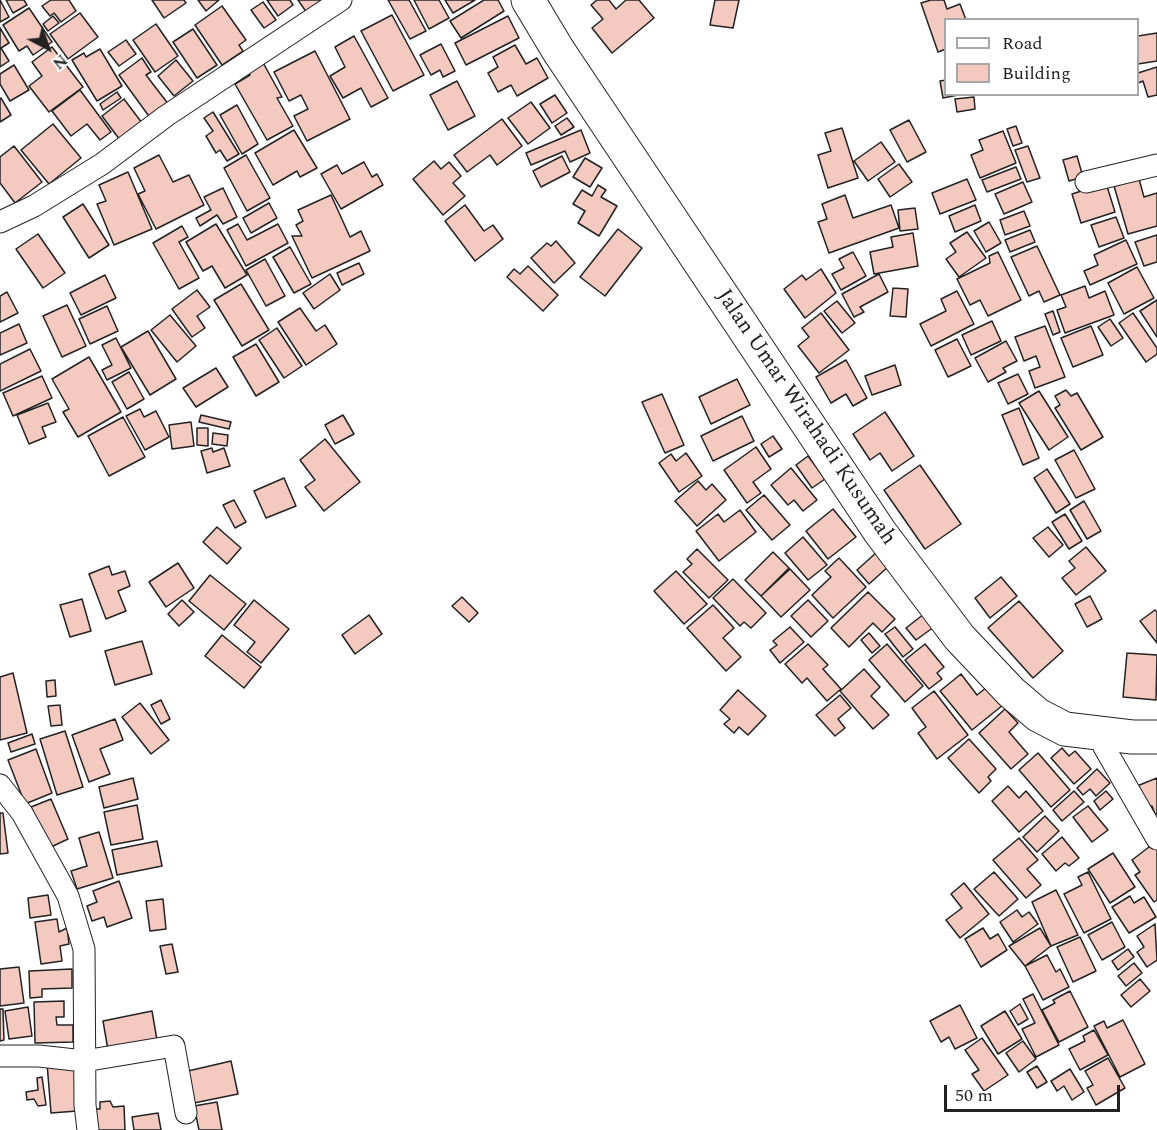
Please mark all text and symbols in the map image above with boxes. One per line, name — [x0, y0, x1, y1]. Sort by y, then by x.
north arrow — [18, 18, 78, 78]
legend — [944, 18, 1139, 96]
text: Road — [1002, 30, 1043, 57]
text: N — [47, 48, 73, 75]
text: Building — [1002, 60, 1071, 87]
street label: Jalan Umar Wirahadi Kusumah — [709, 285, 901, 551]
scale bar — [947, 1073, 1122, 1111]
text: 50 m — [955, 1082, 993, 1109]

